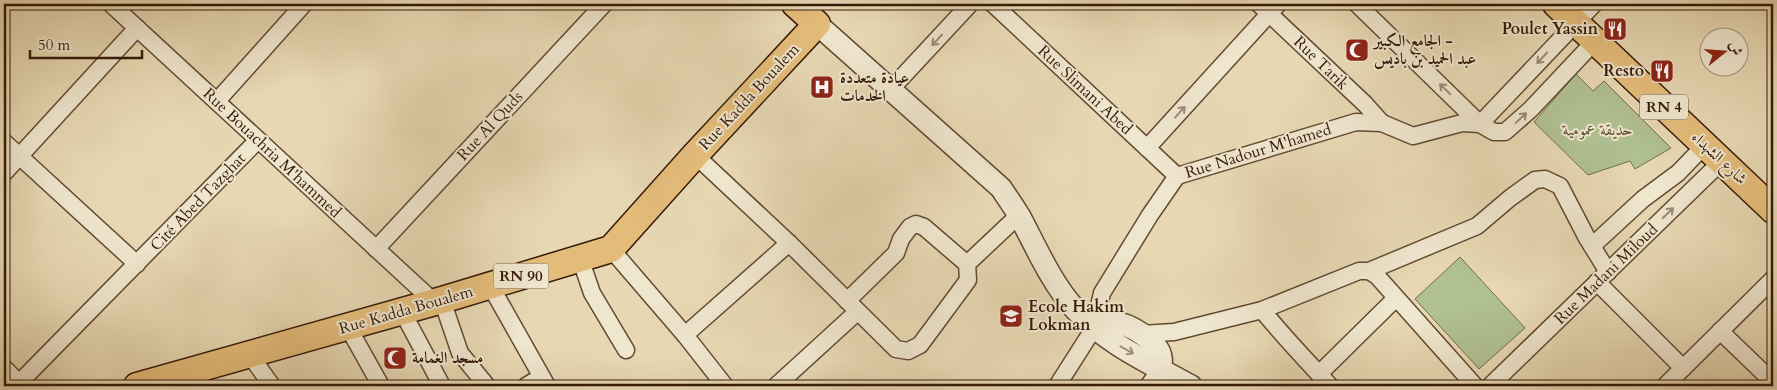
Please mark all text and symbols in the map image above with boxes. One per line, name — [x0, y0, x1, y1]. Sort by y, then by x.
restaurant icon: Poulet Yassin — [1602, 16, 1628, 42]
place label: Poulet Yassin — [1502, 18, 1599, 40]
scale bar — [30, 28, 142, 60]
north arrow — [1700, 28, 1750, 78]
place label: الجامع الكبير - عبد الحميد بن باديس — [1372, 30, 1476, 70]
street label: Rue Tarik — [1289, 31, 1354, 95]
one-way arrow — [931, 33, 943, 46]
text: 50 m — [38, 35, 70, 55]
mosque icon: الجامع الكبير - عبد الحميد بن باديس — [1344, 37, 1370, 63]
street label: Rue Kadda Boualem — [694, 38, 805, 155]
text: ش — [1725, 39, 1747, 58]
street label: Rue Slimani Abed — [1033, 40, 1138, 140]
one-way arrow — [1536, 52, 1548, 65]
restaurant icon: Resto — [1649, 58, 1675, 84]
place label: Resto — [1603, 60, 1644, 82]
place label: عيادة متعددة الخدمات — [840, 67, 910, 107]
hospital icon: عيادة متعددة الخدمات — [809, 74, 835, 100]
street label: Rue Bouachria M'hammed — [198, 83, 346, 223]
one-way arrow — [1439, 83, 1451, 96]
street label: Rue Al Quds — [452, 86, 528, 166]
road number: RN 4 — [1640, 94, 1688, 120]
one-way arrow — [1174, 105, 1186, 118]
one-way arrow — [1515, 112, 1527, 124]
street label: Rue Nadour M'hamed — [1182, 118, 1334, 184]
park label: حديقة عمومية — [1561, 119, 1633, 141]
street label: شارع الشهداء — [1685, 126, 1752, 191]
street label: Cité Abed Tazghat — [145, 148, 251, 256]
one-way arrow — [1662, 207, 1674, 219]
street label: Rue Madani Miloud — [1549, 218, 1663, 329]
road number: RN 90 — [494, 264, 548, 288]
street label: Rue Kadda Boualem — [336, 280, 476, 340]
place label: Ecole Hakim Lokman — [1028, 296, 1124, 336]
school or university icon: Ecole Hakim Lokman — [998, 303, 1024, 329]
mosque icon: مسجد الغمامة — [382, 345, 408, 371]
one-way arrow — [1119, 345, 1134, 355]
place label: مسجد الغمامة — [412, 347, 483, 369]

